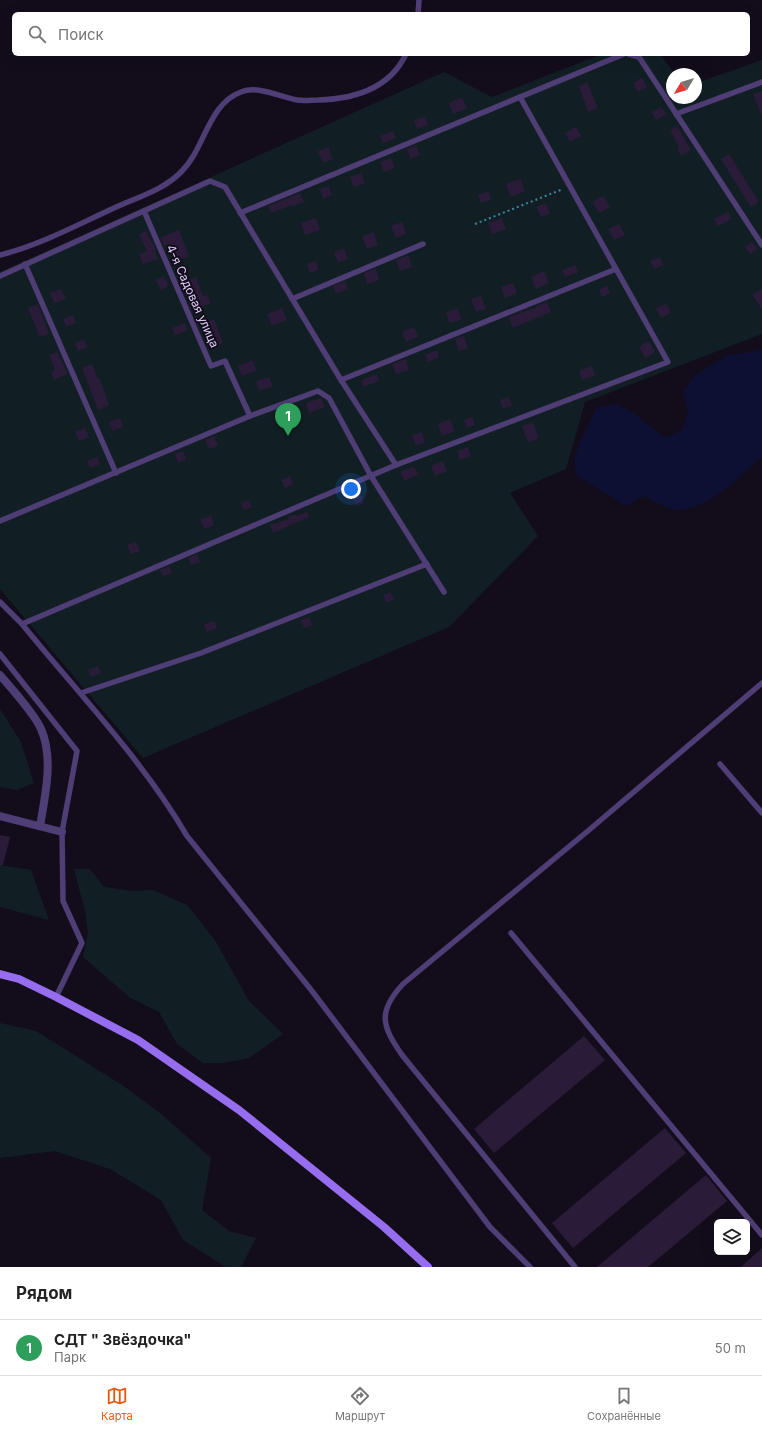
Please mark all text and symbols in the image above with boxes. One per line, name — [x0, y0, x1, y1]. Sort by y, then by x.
search box — [12, 12, 750, 56]
icon: search — [26, 23, 48, 45]
text: Поиск — [58, 25, 104, 44]
north arrow — [666, 68, 702, 104]
street label: 4-я Садовая улица — [164, 242, 222, 350]
pin: 1 — [275, 403, 301, 436]
your location — [341, 479, 361, 499]
map controls — [714, 1219, 750, 1255]
button: layers — [714, 1219, 750, 1255]
text: Рядом — [16, 1283, 72, 1303]
text: СДТ " Звёздочка" — [54, 1330, 191, 1349]
text: 1 — [26, 1340, 32, 1356]
text: 50 m — [715, 1340, 746, 1356]
text: Парк — [54, 1349, 86, 1365]
tab: Карта — [101, 1385, 133, 1423]
tab: Маршрут — [335, 1385, 385, 1423]
tab: Сохранённые — [587, 1385, 661, 1423]

